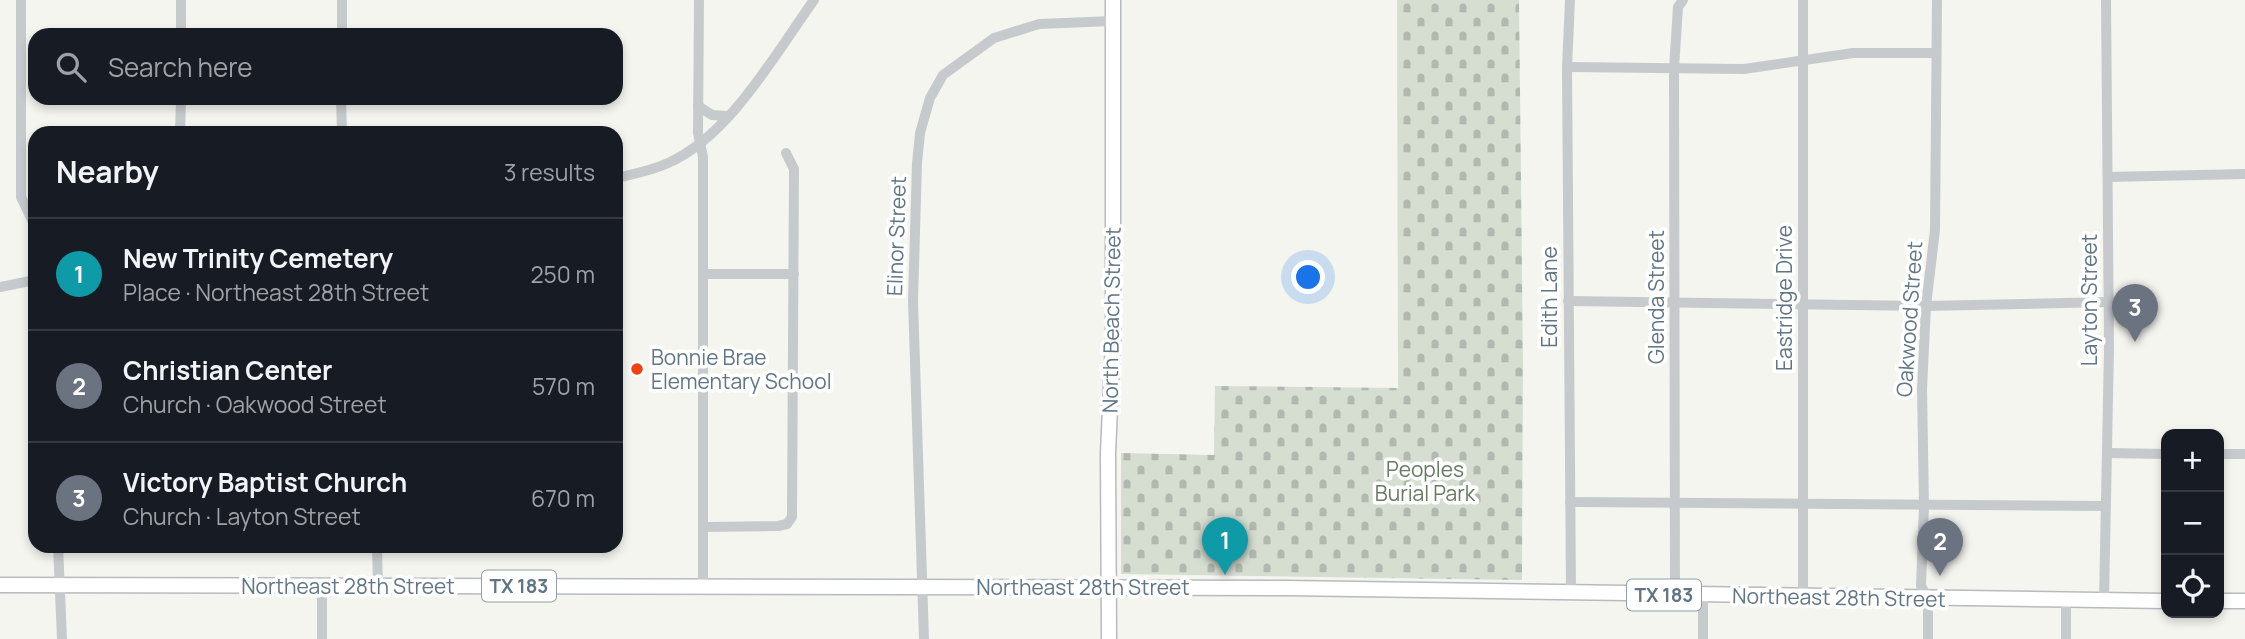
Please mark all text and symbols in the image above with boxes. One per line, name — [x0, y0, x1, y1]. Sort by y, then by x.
search box — [28, 28, 623, 105]
icon: search — [52, 48, 90, 86]
text: Search here — [108, 49, 253, 85]
text: Nearby — [56, 151, 159, 192]
text: 3 results — [504, 156, 595, 188]
street label: Elinor Street — [880, 176, 912, 296]
street label: Eastridge Drive — [1770, 225, 1798, 371]
street label: North Beach Street — [1095, 227, 1127, 413]
street label: Glenda Street — [1642, 230, 1670, 364]
street label: Layton Street — [2075, 234, 2103, 366]
text: New Trinity Cemetery — [123, 240, 393, 276]
street label: Oakwood Street — [1890, 240, 1928, 398]
street label: Edith Lane — [1535, 246, 1563, 348]
text: 1 — [74, 258, 84, 290]
text: 250 m — [530, 258, 595, 290]
your location — [1291, 260, 1325, 294]
text: Place · Northeast 28th Street — [123, 276, 429, 308]
pin: 3 — [2112, 284, 2158, 342]
place label: Bonnie Brae Elementary School — [651, 343, 832, 395]
text: Christian Center — [123, 352, 333, 388]
marker: Bonnie Brae Elementary School — [629, 361, 645, 377]
text: 2 — [72, 370, 86, 402]
text: 570 m — [532, 370, 595, 402]
text: Church · Oakwood Street — [123, 388, 387, 420]
map controls — [2161, 429, 2224, 618]
button: + — [2161, 429, 2224, 492]
park label: Peoples Burial Park — [1375, 455, 1476, 507]
text: Victory Baptist Church — [123, 464, 407, 500]
text: 3 — [72, 482, 86, 514]
text: 670 m — [531, 482, 595, 514]
button: − — [2161, 492, 2224, 555]
text: Church · Layton Street — [123, 500, 361, 532]
pin: 1 — [1202, 517, 1248, 575]
pin: 2 — [1917, 518, 1963, 576]
button: locate — [2161, 555, 2224, 618]
road number: TX 183 — [482, 570, 556, 601]
street label: Northeast 28th Street — [241, 572, 455, 600]
street label: Northeast 28th Street — [976, 573, 1190, 601]
road number: TX 183 — [1627, 580, 1701, 610]
street label: Northeast 28th Street — [1732, 581, 1946, 613]

